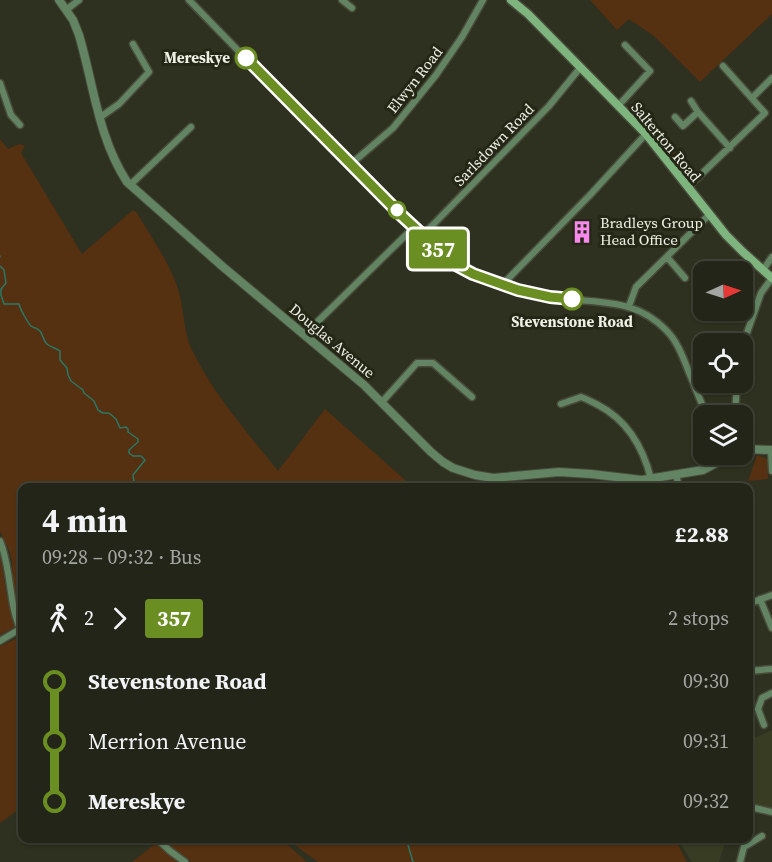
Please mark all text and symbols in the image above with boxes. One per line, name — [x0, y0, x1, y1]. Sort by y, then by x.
street label: Elwyn Road — [382, 42, 448, 117]
place label: Mereskye — [164, 47, 230, 68]
marker: Mereskye — [235, 47, 257, 69]
street label: Salterton Road — [627, 97, 706, 187]
street label: Sarlsdown Road — [449, 98, 539, 190]
unlabelled marker — [388, 201, 406, 219]
place label: Bradleys Group Head Office — [600, 212, 703, 250]
building icon: Bradleys Group Head Office — [569, 219, 595, 245]
line badge: 357 — [404, 230, 472, 268]
text: 357 — [421, 235, 455, 264]
north arrow — [693, 261, 753, 321]
map controls — [693, 261, 753, 465]
marker: Stevenstone Road — [561, 288, 583, 310]
street label: Douglas Avenue — [285, 298, 380, 383]
place label: Stevenstone Road — [511, 311, 633, 332]
button: locate — [693, 333, 753, 393]
button: layers — [693, 405, 753, 465]
text: 4 min — [42, 498, 128, 543]
text: £2.88 — [675, 519, 729, 549]
text: 09:28 – 09:32 · Bus — [42, 543, 201, 571]
icon: walk — [42, 602, 75, 635]
icon: forward — [103, 602, 136, 635]
text: 2 — [84, 604, 94, 632]
text: 357 — [157, 604, 191, 633]
text: 2 stops — [668, 604, 729, 632]
text: Stevenstone Road — [88, 666, 267, 696]
text: 09:30 — [683, 667, 729, 695]
text: Merrion Avenue — [88, 726, 247, 756]
text: 09:31 — [683, 727, 729, 755]
text: Mereskye — [88, 786, 185, 816]
text: 09:32 — [683, 787, 729, 815]

